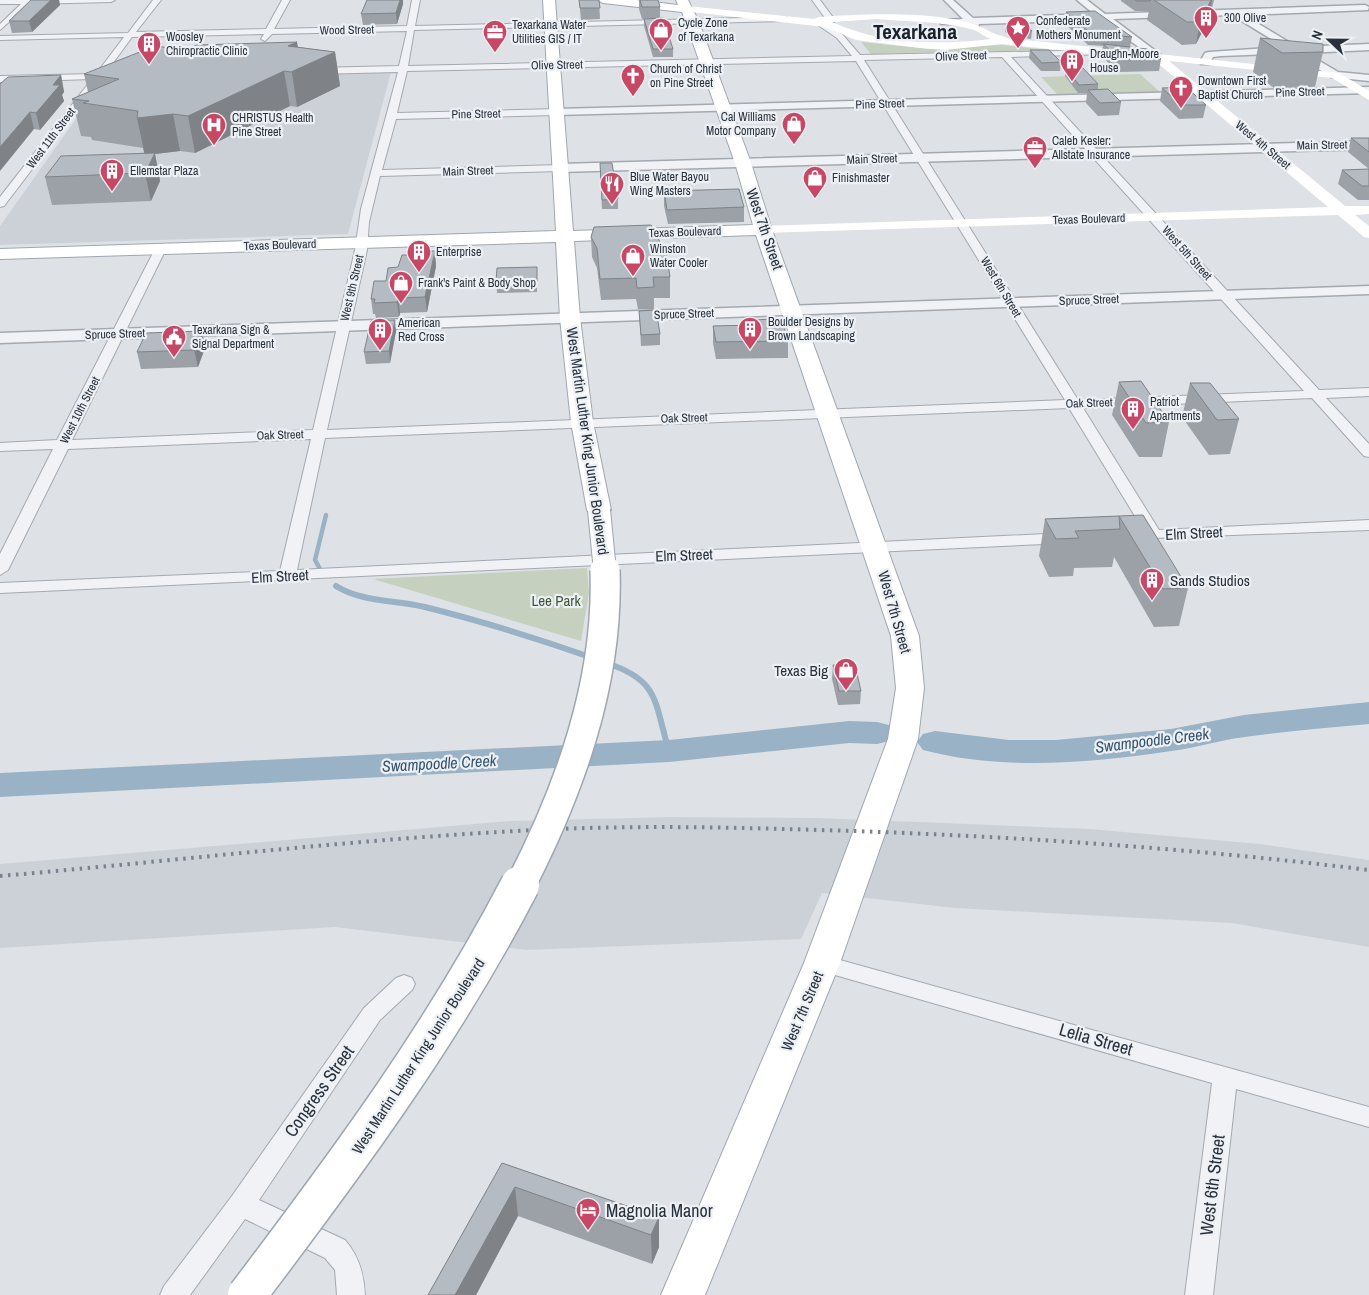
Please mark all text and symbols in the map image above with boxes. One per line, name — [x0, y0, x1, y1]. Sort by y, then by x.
building icon: 300 Olive — [1193, 5, 1219, 39]
place label: 300 Olive — [1224, 10, 1266, 26]
place label: Confederate Mothers Monument — [1036, 13, 1121, 43]
place label: Cycle Zone of Texarkana — [678, 15, 735, 45]
place icon: Confederate Mothers Monument — [1005, 15, 1031, 49]
north arrow — [1304, 15, 1354, 65]
place label: Texarkana Water Utilities GIS / IT — [512, 17, 587, 47]
shop icon: Cycle Zone of Texarkana — [648, 17, 674, 51]
district label: Texarkana — [873, 17, 957, 46]
office icon: Texarkana Water Utilities GIS / IT — [482, 19, 508, 53]
street label: Wood Street — [320, 22, 375, 38]
text: N — [1307, 28, 1327, 42]
place label: Woosley Chiropractic Clinic — [166, 29, 248, 59]
building icon: Woosley Chiropractic Clinic — [136, 31, 162, 65]
place label: Draughn-Moore House — [1090, 46, 1159, 76]
street label: Olive Street — [935, 47, 988, 65]
building icon: Draughn-Moore House — [1059, 48, 1085, 82]
street label: Olive Street — [531, 57, 583, 73]
place label: Church of Christ on Pine Street — [650, 61, 722, 91]
church icon: Church of Christ on Pine Street — [620, 63, 646, 97]
place label: Downtown First Baptist Church — [1198, 73, 1267, 103]
church icon: Downtown First Baptist Church — [1168, 75, 1194, 109]
street label: Pine Street — [1275, 83, 1325, 101]
street label: Pine Street — [855, 95, 905, 113]
street label: West 11th Street — [23, 104, 79, 172]
street label: Pine Street — [451, 106, 501, 122]
place label: Cal Williams Motor Company — [706, 109, 776, 139]
place label: CHRISTUS Health Pine Street — [232, 110, 313, 140]
shop icon: Cal Williams Motor Company — [781, 111, 807, 145]
hospital icon: CHRISTUS Health Pine Street — [201, 112, 227, 146]
street label: West 4th Street — [1232, 117, 1294, 173]
place label: Caleb Kesler: Allstate Insurance — [1051, 133, 1130, 163]
office icon: Caleb Kesler: Allstate Insurance — [1022, 135, 1048, 169]
street label: Main Street — [1296, 137, 1348, 153]
street label: Main Street — [846, 150, 898, 168]
building icon: Ellemstar Plaza — [99, 158, 125, 192]
street label: Main Street — [442, 162, 494, 180]
place label: Ellemstar Plaza — [130, 163, 199, 179]
shop icon: Finishmaster — [802, 165, 828, 199]
place label: Blue Water Bayou Wing Masters — [630, 169, 709, 199]
place label: Finishmaster — [832, 170, 890, 186]
restaurant icon: Blue Water Bayou Wing Masters — [599, 171, 625, 205]
street label: West 7th Street — [741, 186, 789, 273]
street label: Texas Boulevard — [1052, 210, 1126, 228]
street label: Texas Boulevard — [648, 223, 722, 241]
street label: West 5th Street — [1158, 223, 1216, 284]
street label: Texas Boulevard — [243, 236, 317, 254]
building icon: Enterprise — [406, 239, 432, 273]
place label: Winston Water Cooler — [650, 241, 708, 271]
shop icon: Winston Water Cooler — [620, 243, 646, 277]
place label: Enterprise — [436, 244, 481, 260]
street label: West 9th Street — [337, 253, 367, 323]
street label: West 6th Street — [977, 254, 1025, 320]
shop icon: Frank's Paint & Body Shop — [388, 270, 414, 304]
place label: Frank's Paint & Body Shop — [418, 275, 536, 291]
street label: Spruce Street — [1059, 291, 1120, 309]
street label: Spruce Street — [654, 305, 715, 323]
place label: Boulder Designs by Brown Landscaping — [768, 314, 856, 344]
place label: American Red Cross — [397, 315, 445, 345]
building icon: Boulder Designs by Brown Landscaping — [737, 316, 763, 350]
building icon: American Red Cross — [367, 317, 393, 351]
place label: Texarkana Sign & Signal Department — [192, 322, 274, 352]
public building icon: Texarkana Sign & Signal Department — [161, 324, 187, 358]
street label: Spruce Street — [85, 325, 146, 343]
street label: West Martin Luther King Junior Boulevard — [562, 326, 614, 556]
street label: West 10th Street — [56, 374, 104, 446]
street label: Oak Street — [1065, 394, 1113, 412]
place label: Patriot Apartments — [1149, 394, 1200, 424]
building icon: Patriot Apartments — [1120, 396, 1146, 430]
street label: Oak Street — [660, 409, 708, 427]
street label: Oak Street — [256, 426, 304, 444]
street label: Elm Street — [1165, 521, 1224, 545]
street label: Elm Street — [655, 543, 714, 566]
street label: Elm Street — [251, 564, 310, 588]
building icon: Sands Studios — [1139, 567, 1165, 601]
street label: West 7th Street — [873, 568, 917, 656]
place label: Sands Studios — [1170, 570, 1250, 591]
park label: Lee Park — [531, 590, 581, 611]
shop icon: Texas Big — [833, 657, 859, 691]
place label: Texas Big — [774, 660, 828, 681]
water label: Swampoodle Creek — [1094, 722, 1211, 758]
water label: Swampoodle Creek — [381, 749, 497, 777]
street label: West Martin Luther King Junior Boulevard — [347, 954, 489, 1158]
street label: West 7th Street — [776, 967, 828, 1054]
street label: Lelia Street — [1056, 1017, 1136, 1061]
street label: Congress Street — [278, 1040, 360, 1142]
street label: West 6th Street — [1193, 1133, 1231, 1237]
hotel icon: Magnolia Manor — [575, 1197, 601, 1231]
place label: Magnolia Manor — [606, 1198, 713, 1223]

